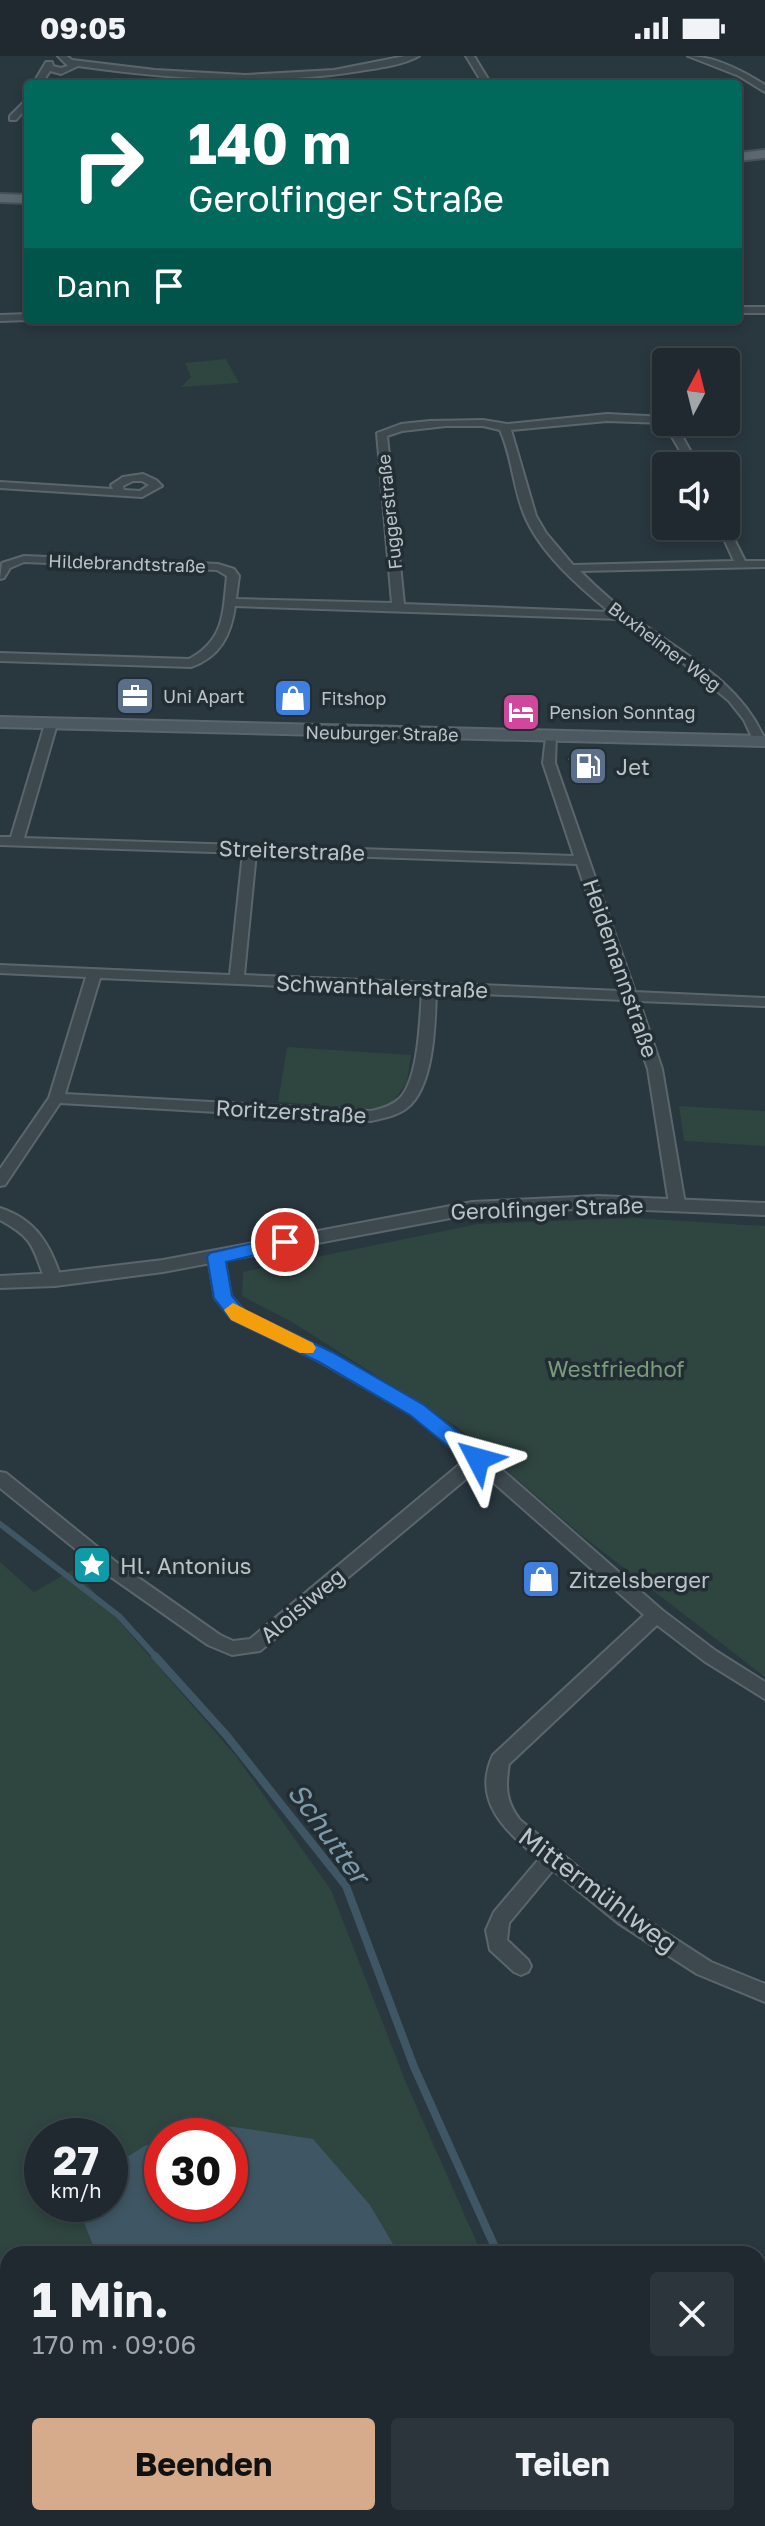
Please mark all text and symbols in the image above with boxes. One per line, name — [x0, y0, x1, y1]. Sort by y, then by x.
text: 09:05 — [40, 10, 126, 46]
text: 140 m — [188, 109, 351, 176]
icon: right — [56, 112, 160, 216]
text: Gerolfinger Straße — [188, 177, 504, 220]
icon: arrive — [147, 264, 191, 308]
text: Dann — [56, 268, 131, 304]
north arrow — [652, 348, 740, 436]
map controls — [652, 348, 740, 540]
button: sound — [652, 452, 740, 540]
street label: Fuggerstraße — [372, 453, 406, 571]
street label: Hildebrandtstraße — [48, 549, 206, 577]
street label: Buxheimer Weg — [604, 597, 726, 695]
office icon: Uni Apart — [114, 675, 156, 717]
shop icon: Fitshop — [272, 677, 314, 719]
place label: Uni Apart — [163, 685, 244, 707]
place label: Fitshop — [321, 687, 386, 709]
hotel icon: Pension Sonntag — [500, 691, 542, 733]
place label: Pension Sonntag — [549, 701, 696, 723]
street label: Neuburger Straße — [305, 721, 459, 745]
fuel station icon: Jet — [567, 745, 609, 787]
place label: Jet — [616, 753, 650, 780]
street label: Streiterstraße — [218, 834, 366, 866]
street label: Heidemannstraße — [578, 875, 664, 1061]
street label: Schwanthalerstraße — [275, 969, 489, 1003]
street label: Roritzerstraße — [215, 1094, 367, 1128]
street label: Gerolfinger Straße — [450, 1191, 644, 1225]
pin — [251, 1208, 319, 1276]
icon: arrive — [263, 1220, 307, 1264]
park label: Westfriedhof — [548, 1355, 684, 1382]
position arrow — [436, 1417, 520, 1501]
place icon: Hl. Antonius — [71, 1544, 113, 1586]
place label: Hl. Antonius — [120, 1552, 251, 1579]
shop icon: Zitzelsberger — [520, 1558, 562, 1600]
street label: Aloisiweg — [254, 1562, 350, 1648]
place label: Zitzelsberger — [569, 1566, 710, 1593]
water label: Schutter — [281, 1776, 379, 1893]
street label: Mittermühlweg — [513, 1821, 683, 1959]
speed limit sign: 30 — [144, 2118, 248, 2222]
text: 27 — [53, 2136, 99, 2184]
text: km/h — [51, 2178, 101, 2202]
text: 1 Min. — [32, 2270, 169, 2328]
button: close — [650, 2272, 734, 2356]
text: 170 m · 09:06 — [32, 2329, 196, 2360]
button: Beenden — [32, 2418, 375, 2510]
button: Teilen — [391, 2418, 734, 2510]

